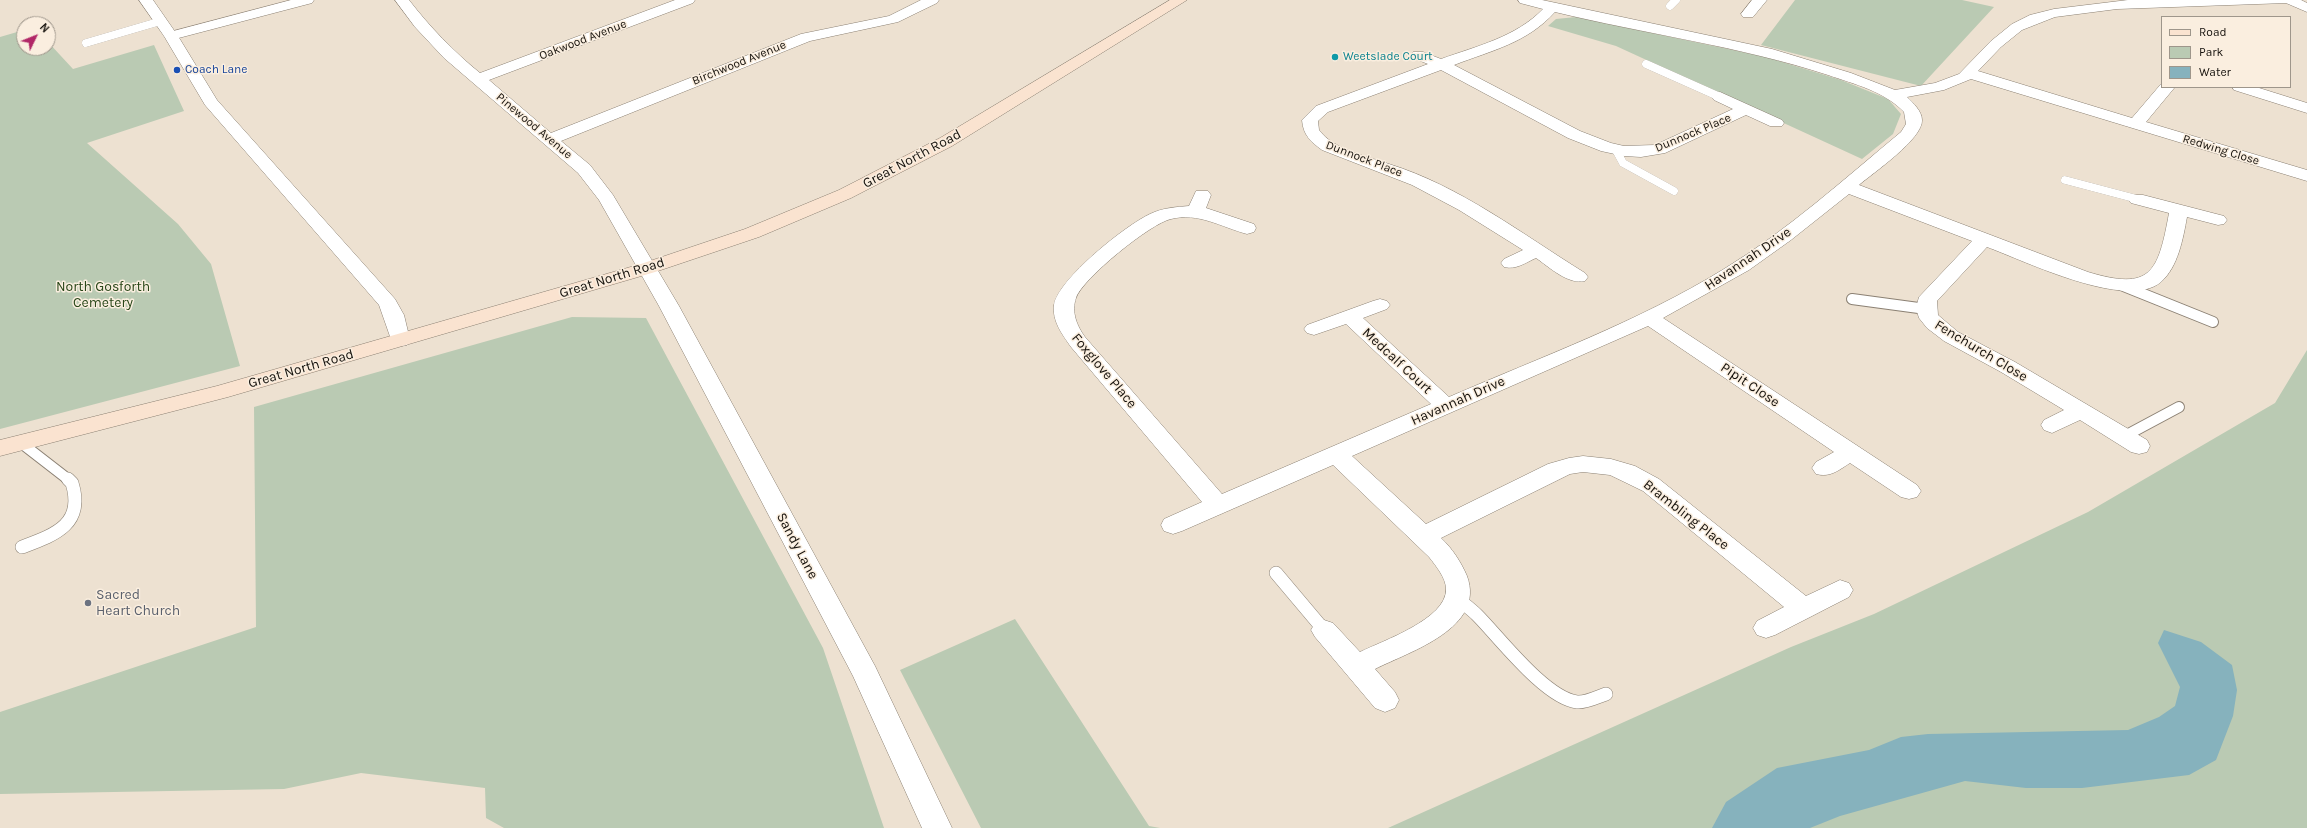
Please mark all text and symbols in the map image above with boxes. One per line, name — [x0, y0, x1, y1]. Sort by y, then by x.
north arrow — [16, 16, 56, 56]
legend — [2161, 16, 2291, 88]
street label: Oakwood Avenue — [537, 17, 629, 63]
text: N — [37, 21, 52, 35]
text: Road — [2199, 25, 2227, 39]
street label: Birchwood Avenue — [690, 38, 788, 88]
text: Park — [2199, 45, 2223, 59]
place label: Weetslade Court — [1343, 50, 1433, 64]
marker: Weetslade Court — [1330, 52, 1340, 62]
place label: Coach Lane — [185, 63, 247, 77]
marker: Coach Lane — [172, 65, 182, 75]
text: Water — [2199, 65, 2231, 79]
street label: Pinewood Avenue — [493, 90, 575, 162]
street label: Dunnock Place — [1653, 111, 1733, 155]
street label: Great North Road — [860, 126, 964, 192]
street label: Redwing Close — [2181, 131, 2261, 169]
street label: Dunnock Place — [1324, 138, 1404, 180]
street label: Havannah Drive — [1701, 224, 1795, 294]
street label: Great North Road — [557, 254, 667, 302]
park label: North Gosforth Cemetery — [56, 279, 150, 312]
street label: Fenchurch Close — [1931, 317, 2031, 385]
street label: Medcalf Court — [1359, 324, 1435, 398]
street label: Foxglove Place — [1068, 330, 1140, 412]
street label: Great North Road — [246, 346, 356, 392]
street label: Pipit Close — [1717, 359, 1783, 411]
street label: Havannah Drive — [1409, 373, 1507, 429]
street label: Brambling Place — [1640, 476, 1732, 554]
street label: Sandy Lane — [773, 510, 821, 582]
place label: Sacred Heart Church — [96, 587, 180, 620]
marker: Sacred Heart Church — [83, 598, 93, 608]

